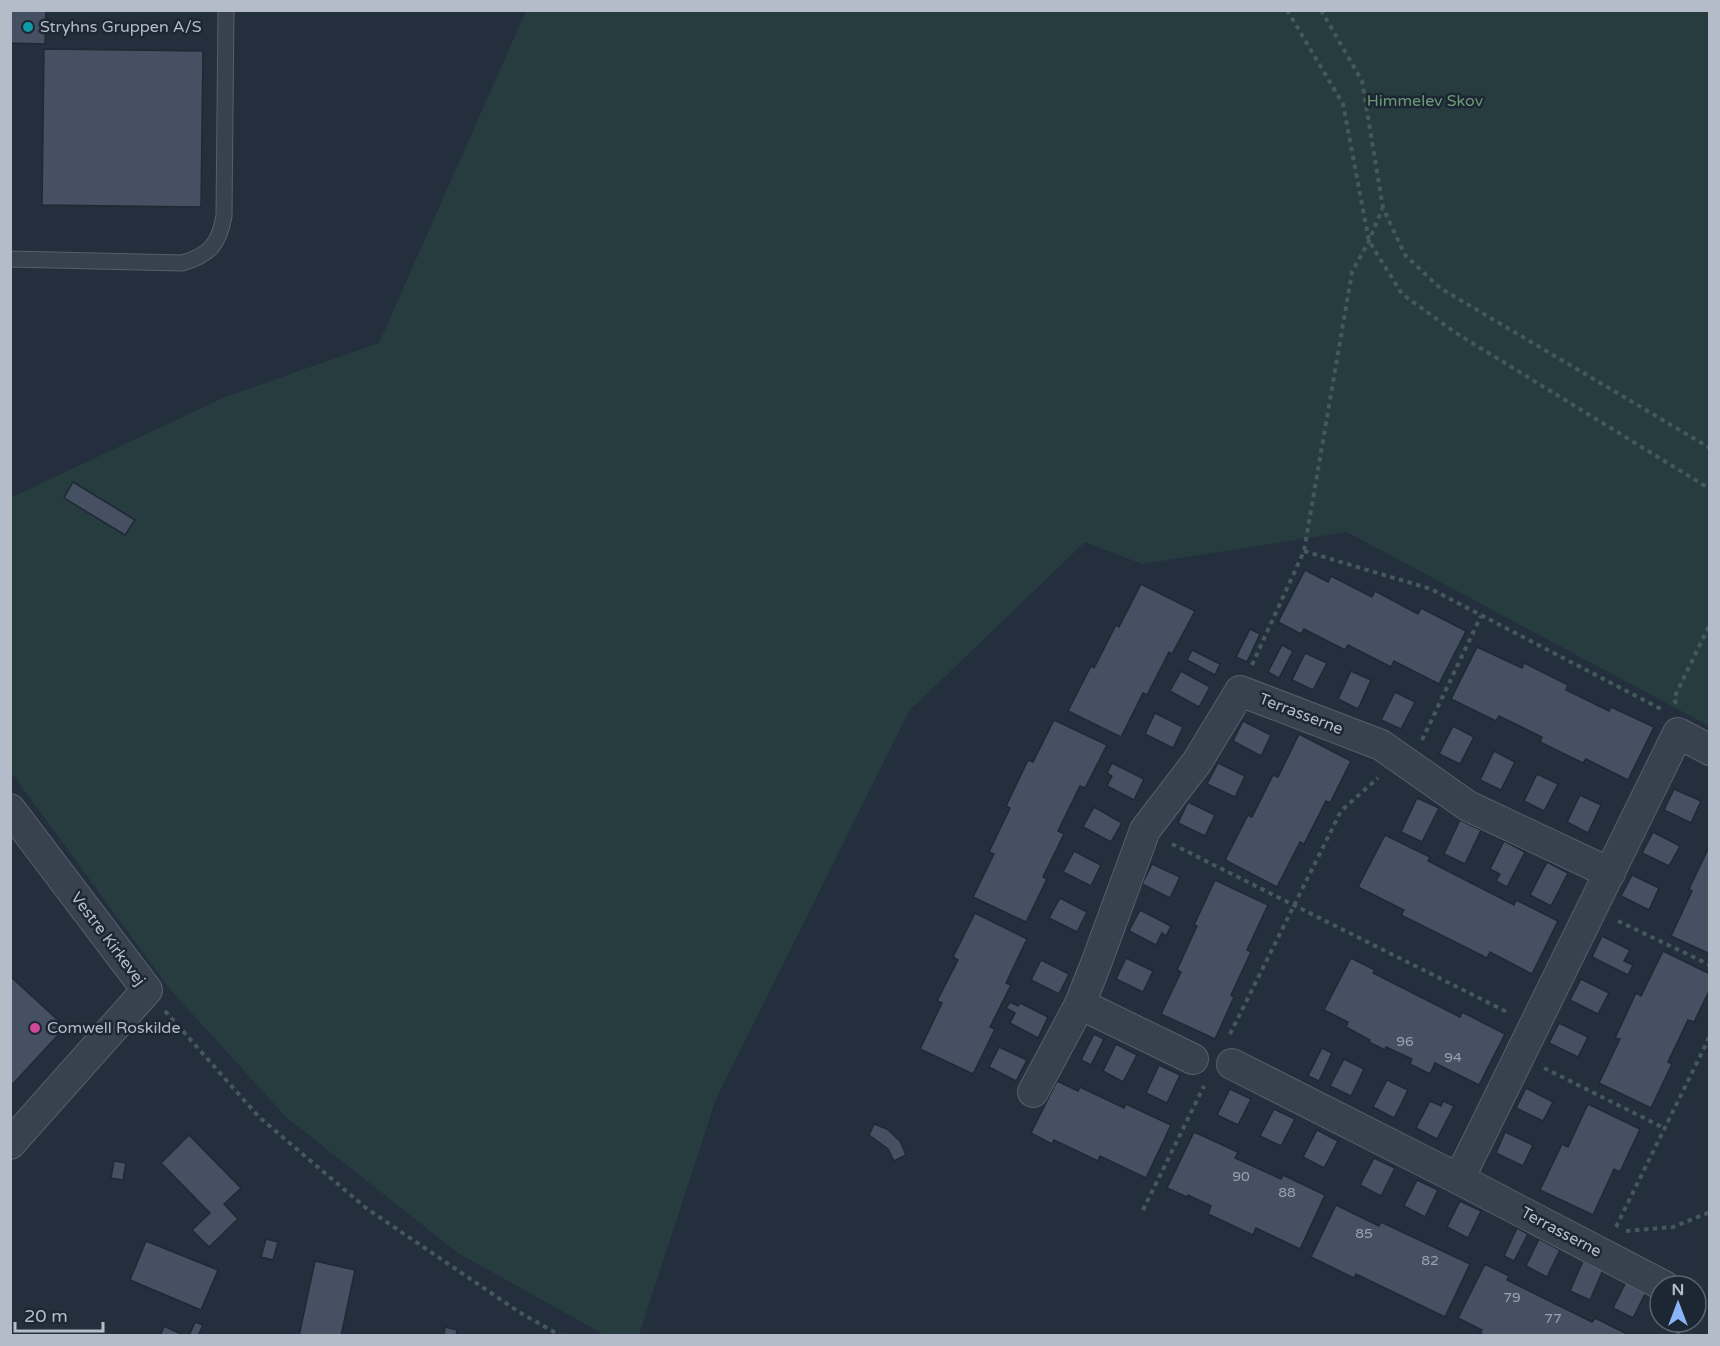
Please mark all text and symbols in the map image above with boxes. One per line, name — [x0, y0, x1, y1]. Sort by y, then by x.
place label: Stryhns Gruppen A/S — [40, 17, 202, 37]
marker: Stryhns Gruppen A/S — [21, 20, 35, 34]
park label: Himmelev Skov — [1367, 91, 1484, 111]
street label: Terrasserne — [1256, 689, 1346, 739]
street label: Vestre Kirkevej — [66, 888, 150, 990]
place label: Comwell Roskilde — [47, 1018, 181, 1038]
marker: Comwell Roskilde — [28, 1021, 42, 1035]
house number: 96 — [1396, 1033, 1414, 1050]
house number: 94 — [1444, 1049, 1462, 1066]
house number: 90 — [1232, 1168, 1250, 1185]
house number: 88 — [1278, 1184, 1296, 1201]
street label: Terrasserne — [1517, 1202, 1605, 1262]
house number: 85 — [1355, 1225, 1373, 1242]
house number: 82 — [1421, 1252, 1439, 1269]
north arrow — [1648, 1274, 1708, 1334]
text: N — [1672, 1280, 1684, 1300]
house number: 79 — [1503, 1289, 1521, 1306]
scale bar — [15, 1295, 104, 1333]
text: 20 m — [24, 1305, 68, 1327]
house number: 77 — [1544, 1310, 1562, 1327]

